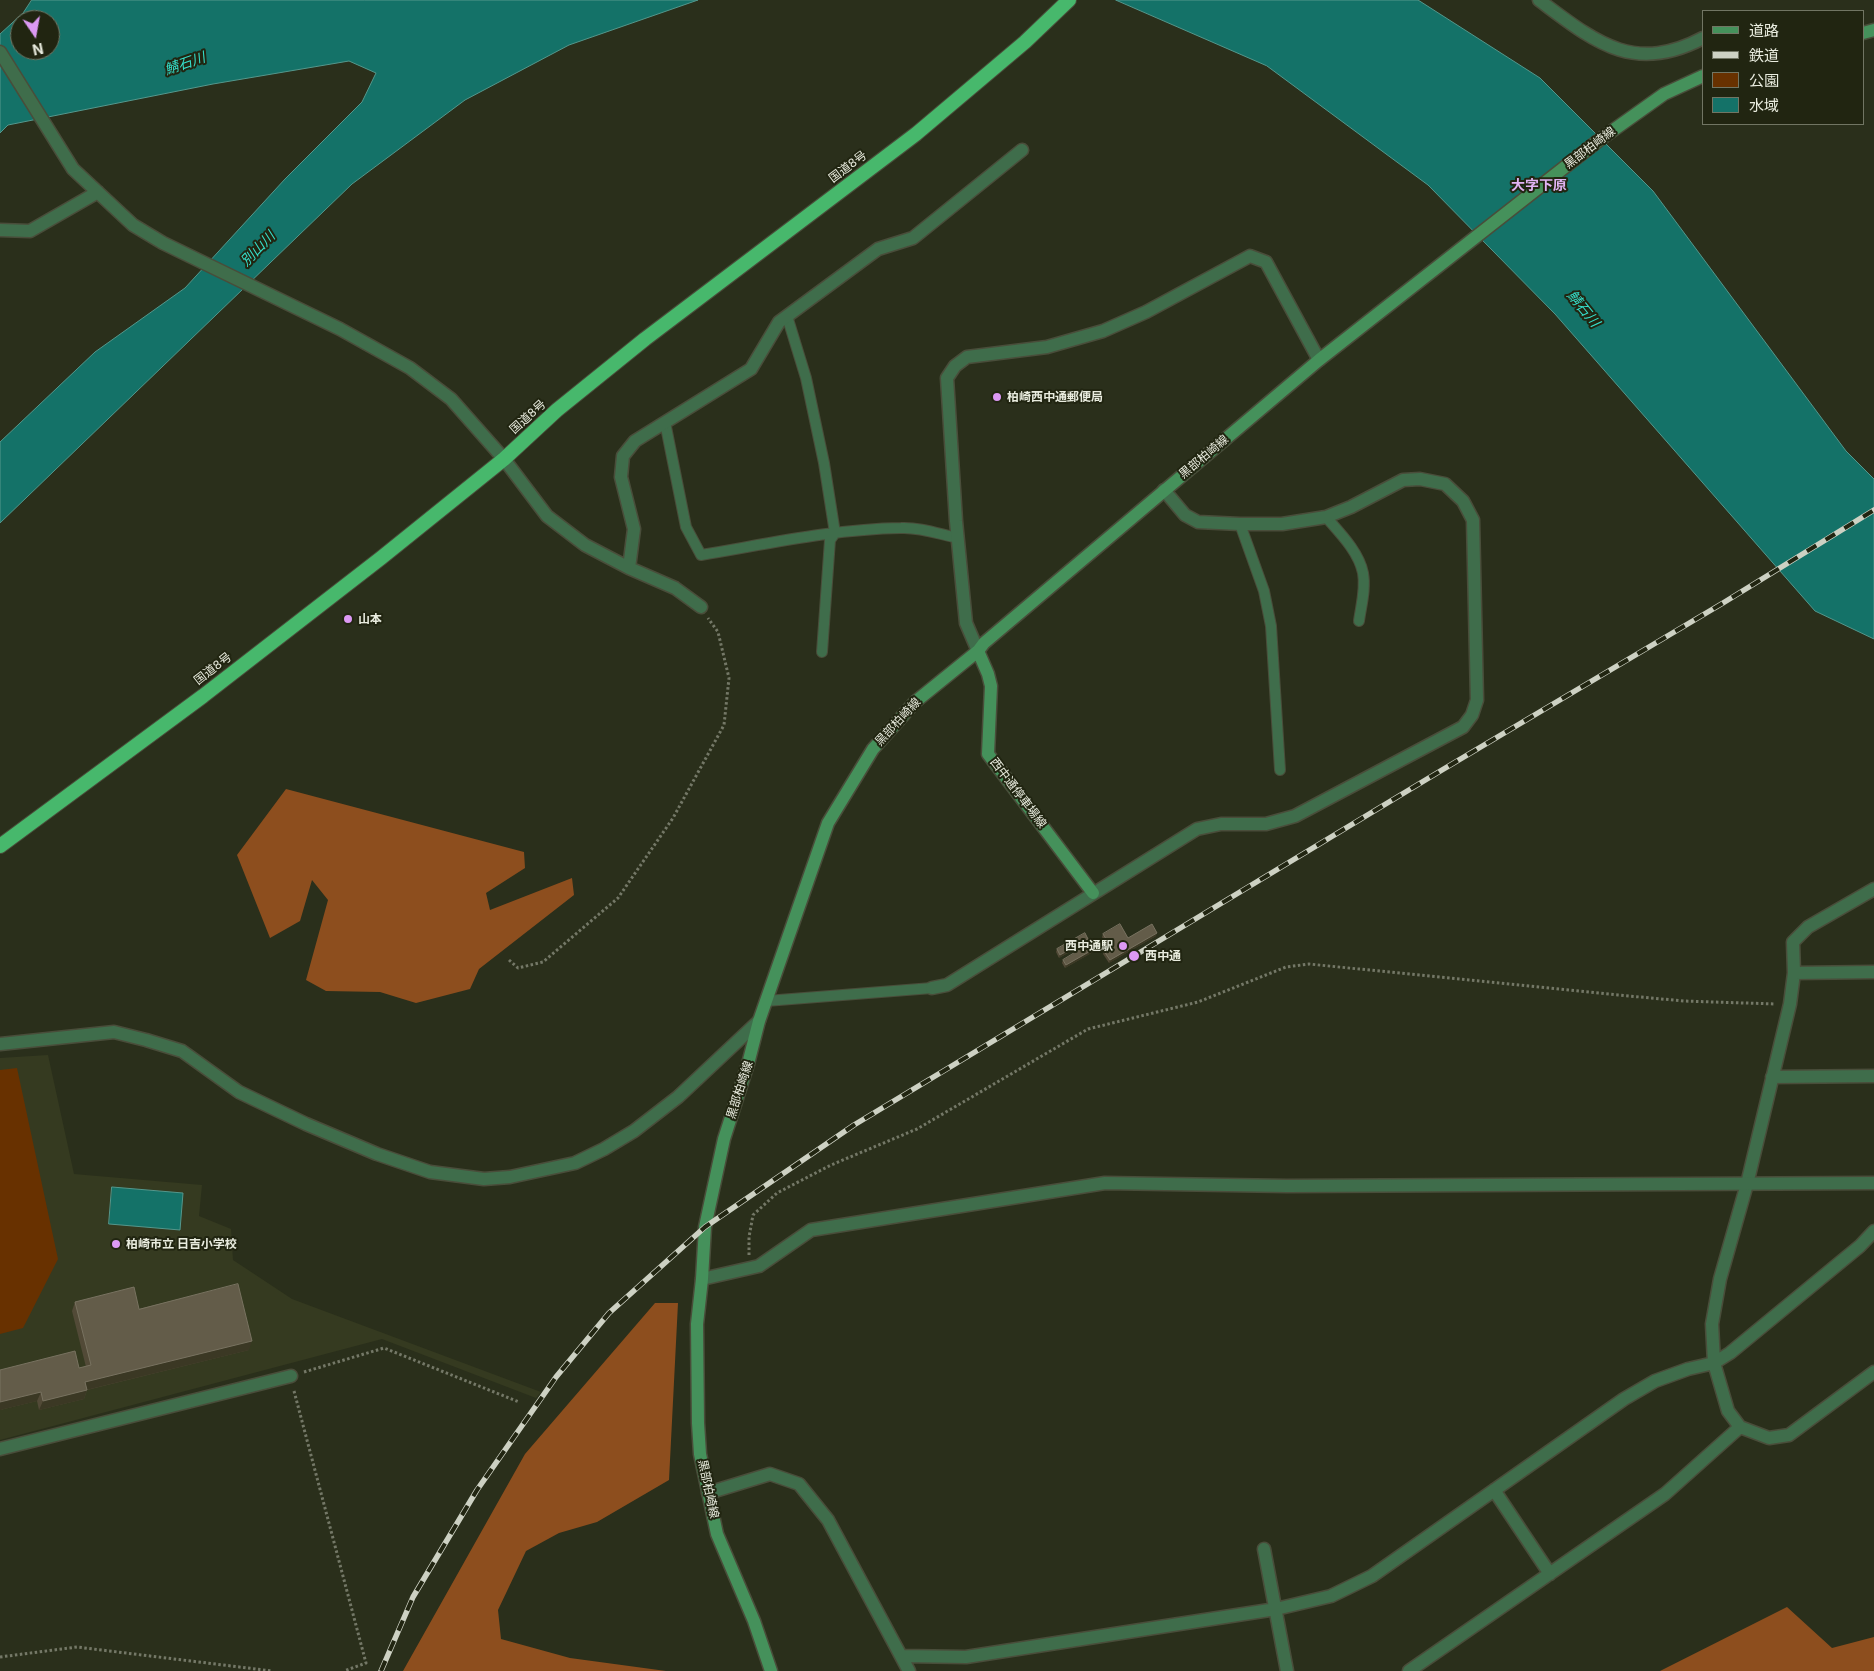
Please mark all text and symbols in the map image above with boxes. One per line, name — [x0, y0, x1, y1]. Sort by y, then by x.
north arrow — [10, 10, 60, 60]
legend — [1702, 10, 1864, 125]
text: 道路 — [1749, 21, 1779, 40]
text: N — [31, 40, 45, 59]
text: 鉄道 — [1749, 46, 1779, 65]
water label: 鯖石川 — [162, 49, 208, 79]
text: 公園 — [1749, 71, 1779, 90]
text: 水域 — [1749, 96, 1779, 115]
street label: 黒部柏崎線 — [1562, 124, 1618, 172]
street label: 国道8号 — [826, 148, 870, 186]
district label: 大字下原 — [1511, 178, 1567, 194]
water label: 別山川 — [237, 228, 279, 270]
water label: 鯖石川 — [1563, 287, 1603, 331]
place label: 柏崎西中通郵便局 — [1007, 390, 1103, 404]
marker: 柏崎西中通郵便局 — [991, 391, 1003, 403]
street label: 国道8号 — [507, 397, 549, 437]
street label: 黒部柏崎線 — [1176, 432, 1232, 482]
place label: 山本 — [358, 612, 382, 626]
marker: 山本 — [342, 613, 354, 625]
street label: 国道8号 — [191, 650, 235, 688]
street label: 黒部柏崎線 — [872, 695, 924, 749]
street label: 西中通停車場線 — [987, 755, 1049, 831]
place label: 西中通駅 — [1065, 939, 1113, 953]
marker: 西中通駅 — [1117, 940, 1129, 952]
marker: 西中通 — [1127, 949, 1141, 963]
place label: 西中通 — [1145, 949, 1181, 963]
street label: 黒部柏崎線 — [724, 1059, 756, 1121]
place label: 柏崎市立 日吉小学校 — [126, 1237, 237, 1251]
marker: 柏崎市立 日吉小学校 — [110, 1238, 122, 1250]
street label: 黒部柏崎線 — [695, 1458, 721, 1520]

